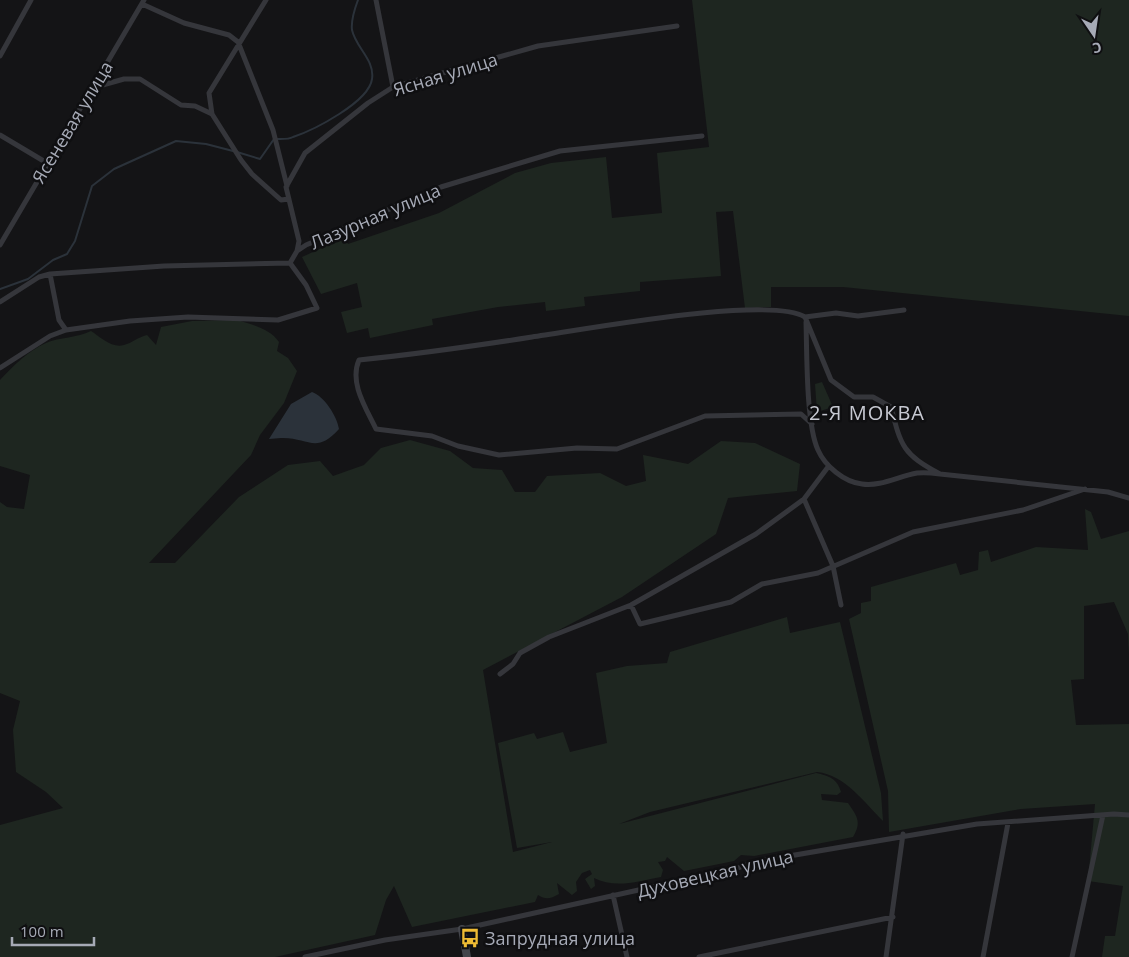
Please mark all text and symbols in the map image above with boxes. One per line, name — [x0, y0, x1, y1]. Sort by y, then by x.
north arrow — [1069, 10, 1119, 60]
text: С — [1090, 38, 1104, 58]
street label: Ясная улица — [390, 47, 500, 101]
street label: Ясеневая улица — [26, 56, 118, 188]
street label: Лазурная улица — [306, 178, 444, 254]
district label: 2-Я МОКВА — [809, 399, 925, 426]
street label: Духовецкая улица — [635, 843, 795, 903]
scale bar — [12, 914, 95, 946]
text: 100 m — [20, 921, 64, 941]
place label: Запрудная улица — [485, 926, 635, 950]
bus stop icon: Запрудная улица — [459, 927, 481, 949]

